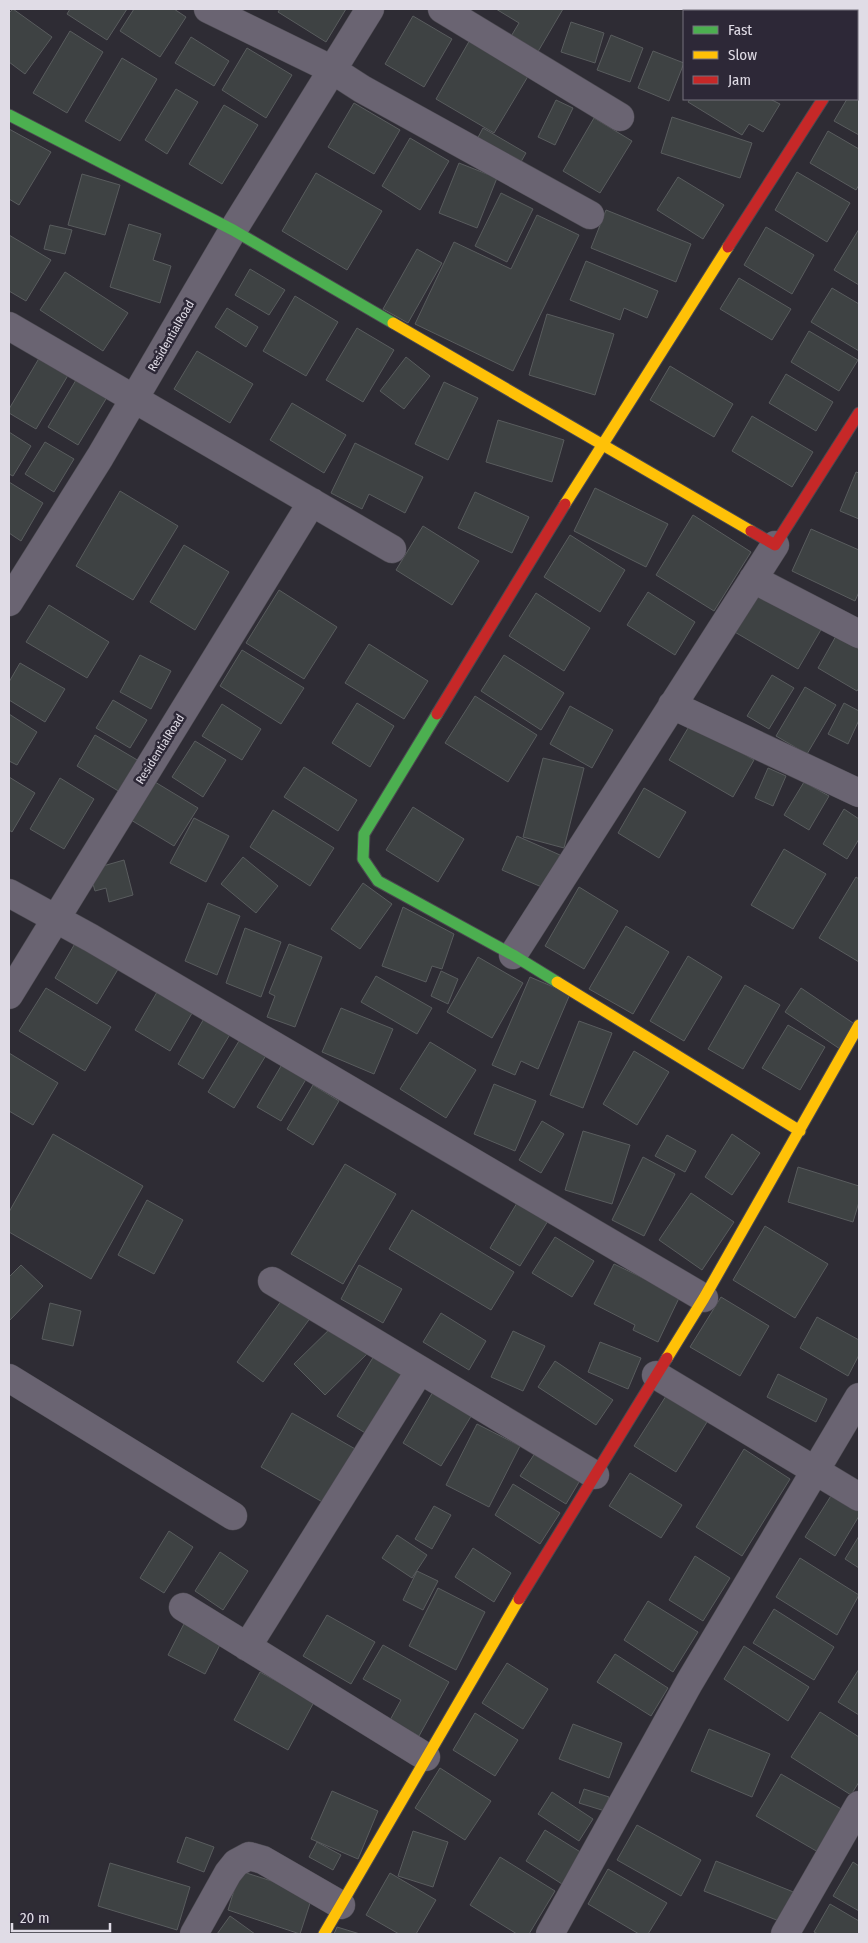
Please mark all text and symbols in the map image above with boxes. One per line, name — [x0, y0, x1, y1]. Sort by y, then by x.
legend — [683, 10, 858, 100]
text: Fast — [728, 21, 752, 39]
text: Slow — [728, 46, 757, 64]
text: Jam — [728, 71, 751, 89]
street label: ResidentialRoad — [145, 298, 197, 374]
street label: ResidentialRoad — [133, 711, 187, 787]
scale bar — [12, 1900, 110, 1932]
text: 20 m — [20, 1909, 50, 1927]

